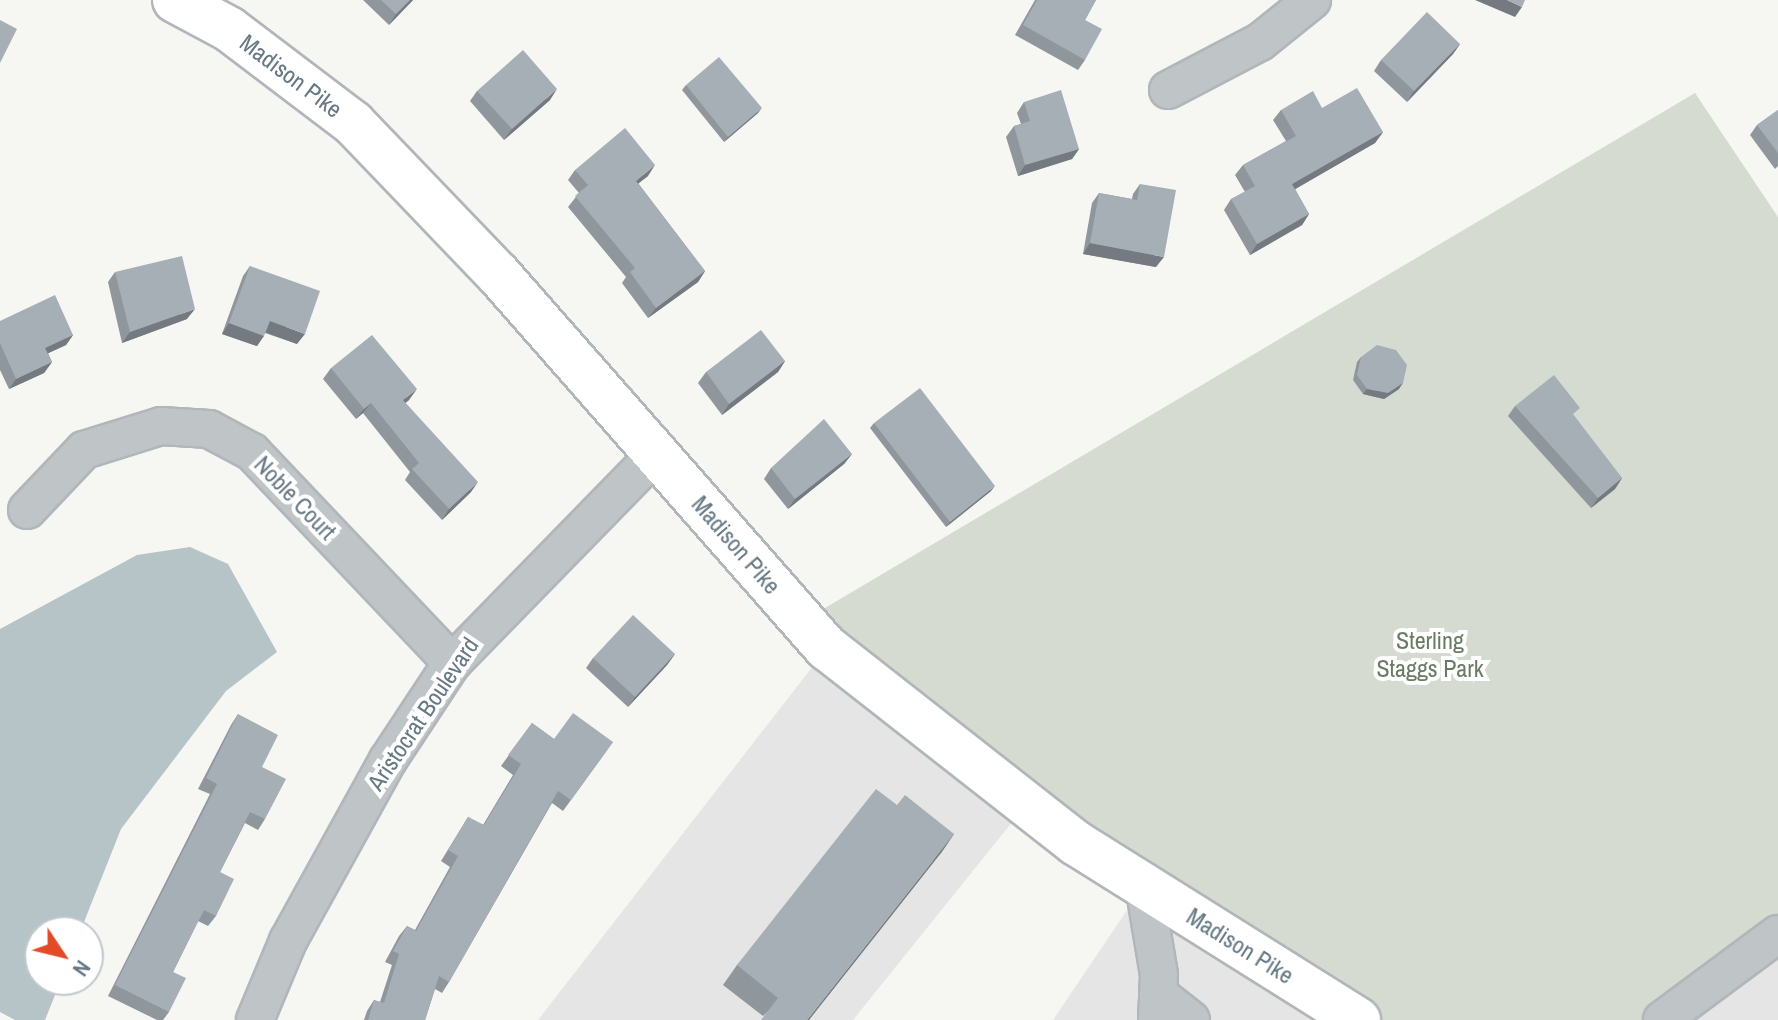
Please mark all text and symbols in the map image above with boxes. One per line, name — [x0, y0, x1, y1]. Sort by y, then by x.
street label: Madison Pike — [234, 28, 348, 124]
street label: Noble Court — [248, 450, 342, 546]
street label: Madison Pike — [686, 490, 786, 600]
park label: Sterling Staggs Park — [1376, 627, 1484, 683]
street label: Aristocrat Boulevard — [361, 632, 485, 796]
street label: Madison Pike — [1181, 902, 1299, 990]
north arrow — [24, 916, 104, 996]
text: N — [66, 955, 98, 983]

